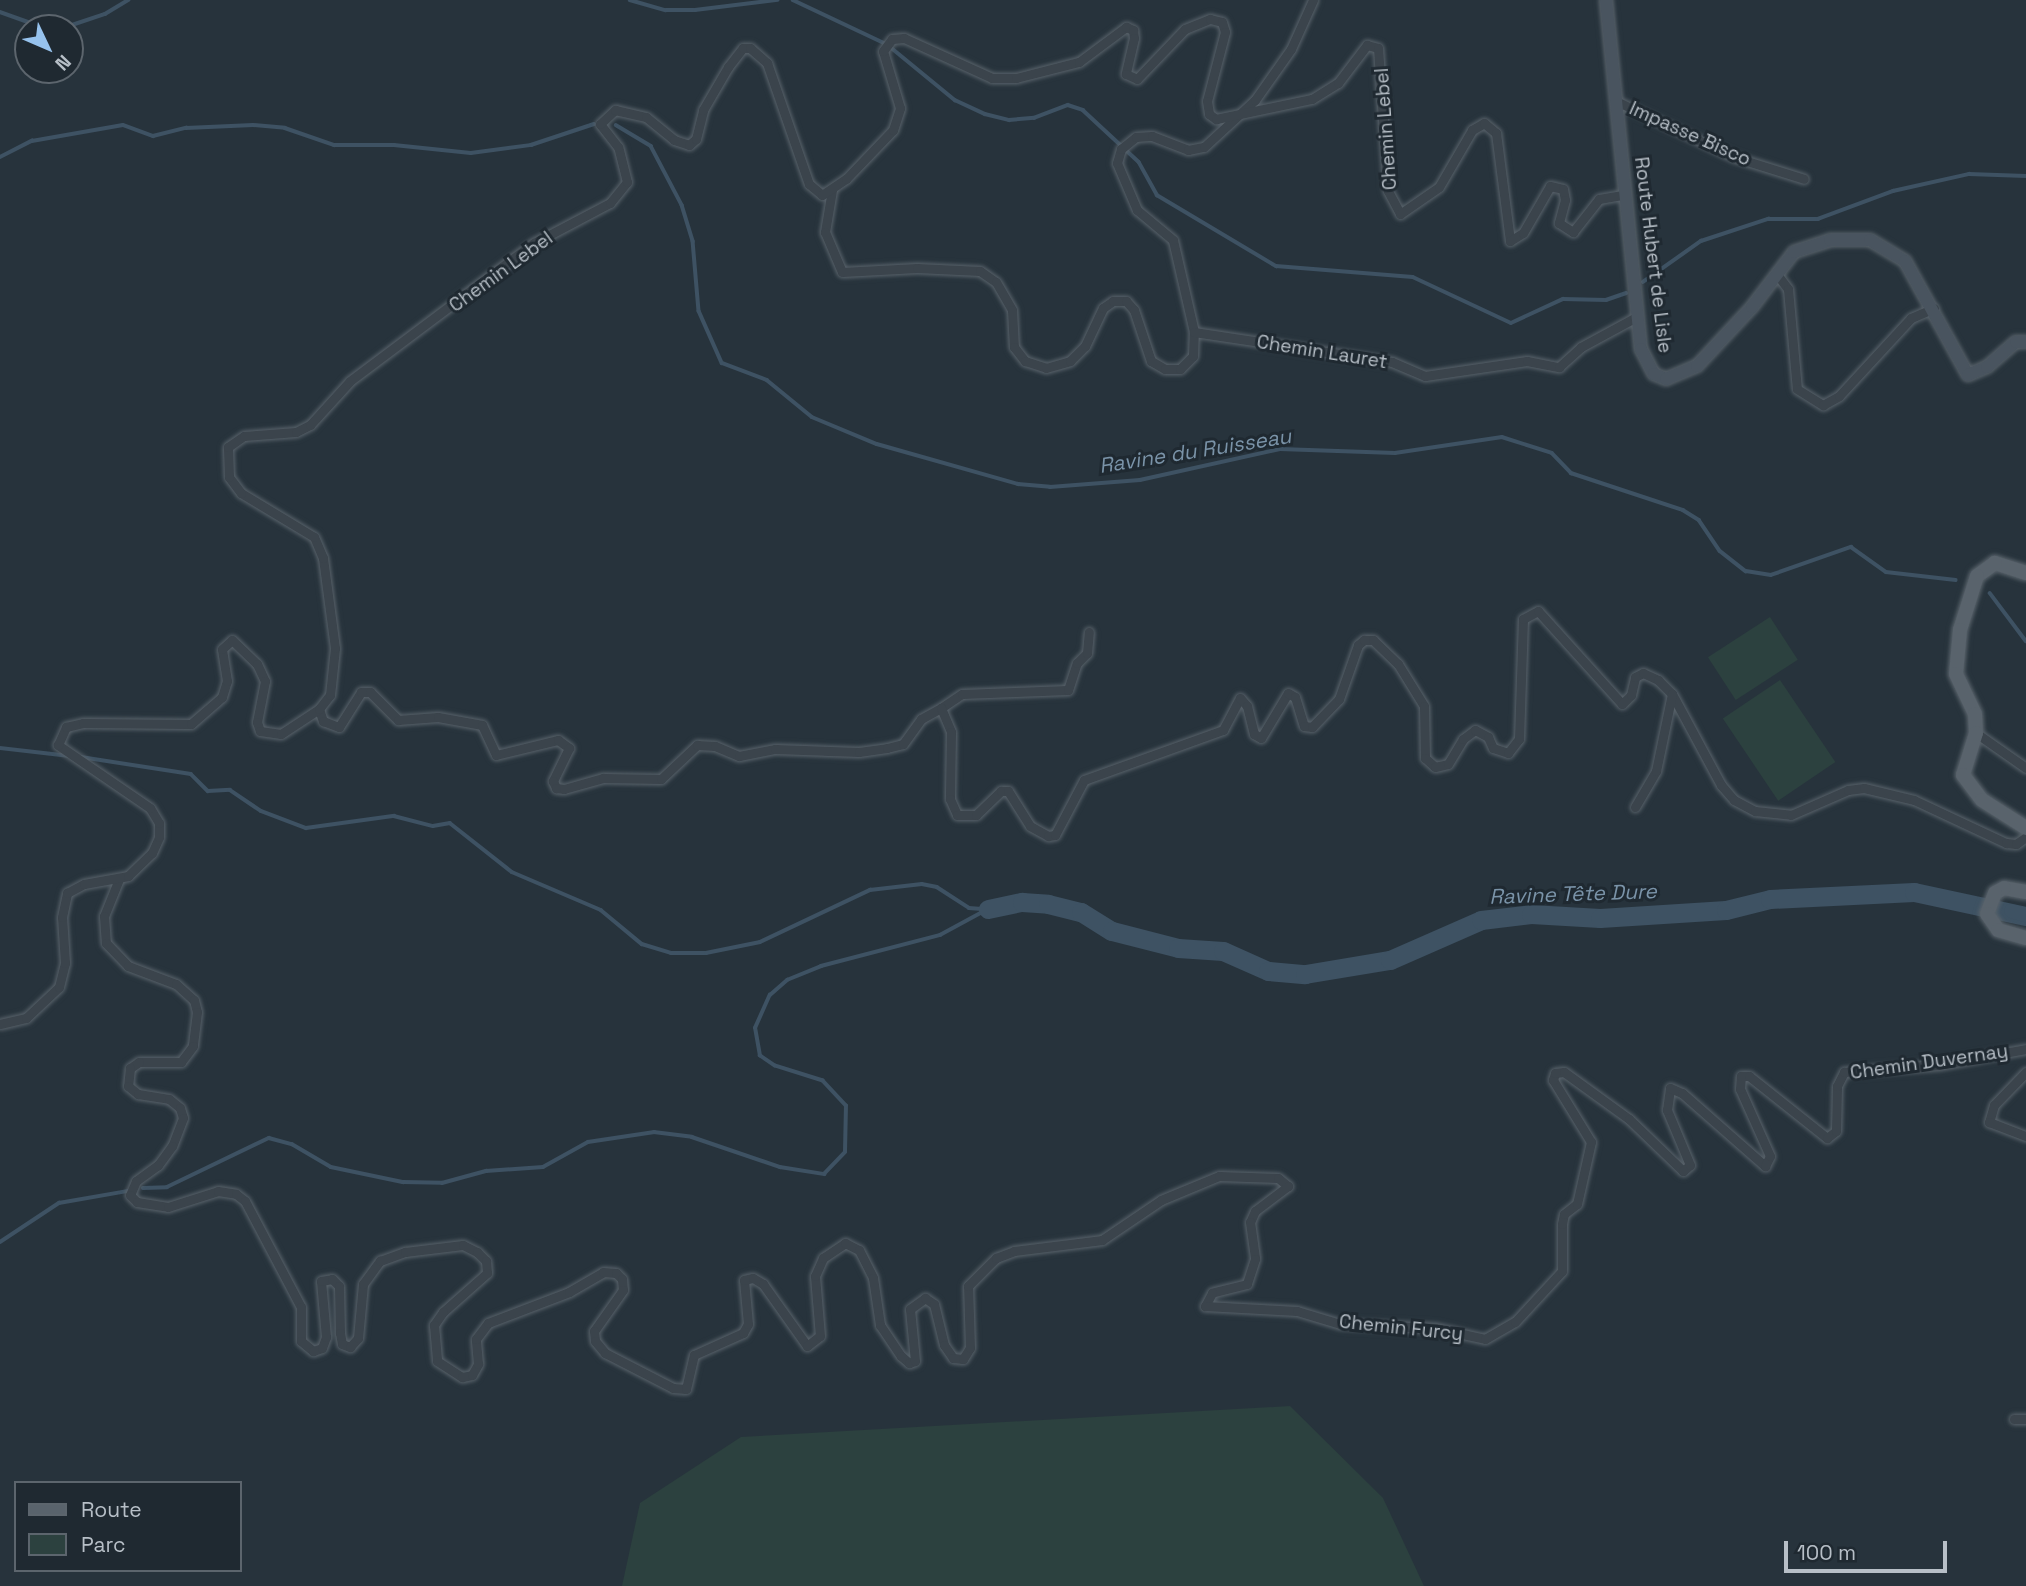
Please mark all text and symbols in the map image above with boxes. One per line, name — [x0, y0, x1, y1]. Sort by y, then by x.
north arrow — [14, 14, 84, 84]
text: N — [50, 49, 76, 76]
street label: Chemin Lebel — [1370, 67, 1402, 191]
street label: Impasse Bisco — [1626, 97, 1754, 171]
street label: Route Hubert de Lisle — [1630, 156, 1676, 354]
street label: Chemin Lebel — [445, 227, 557, 317]
street label: Chemin Lauret — [1255, 330, 1389, 374]
water label: Ravine du Ruisseau — [1097, 423, 1293, 479]
water label: Ravine Tête Dure — [1489, 878, 1657, 910]
street label: Chemin Duvernay — [1849, 1040, 2009, 1084]
street label: Chemin Furcy — [1338, 1310, 1464, 1346]
legend — [14, 1481, 242, 1572]
text: Route — [81, 1496, 142, 1523]
scale bar — [1788, 1526, 1951, 1570]
text: Parc — [81, 1531, 126, 1558]
text: 100 m — [1797, 1539, 1856, 1566]

